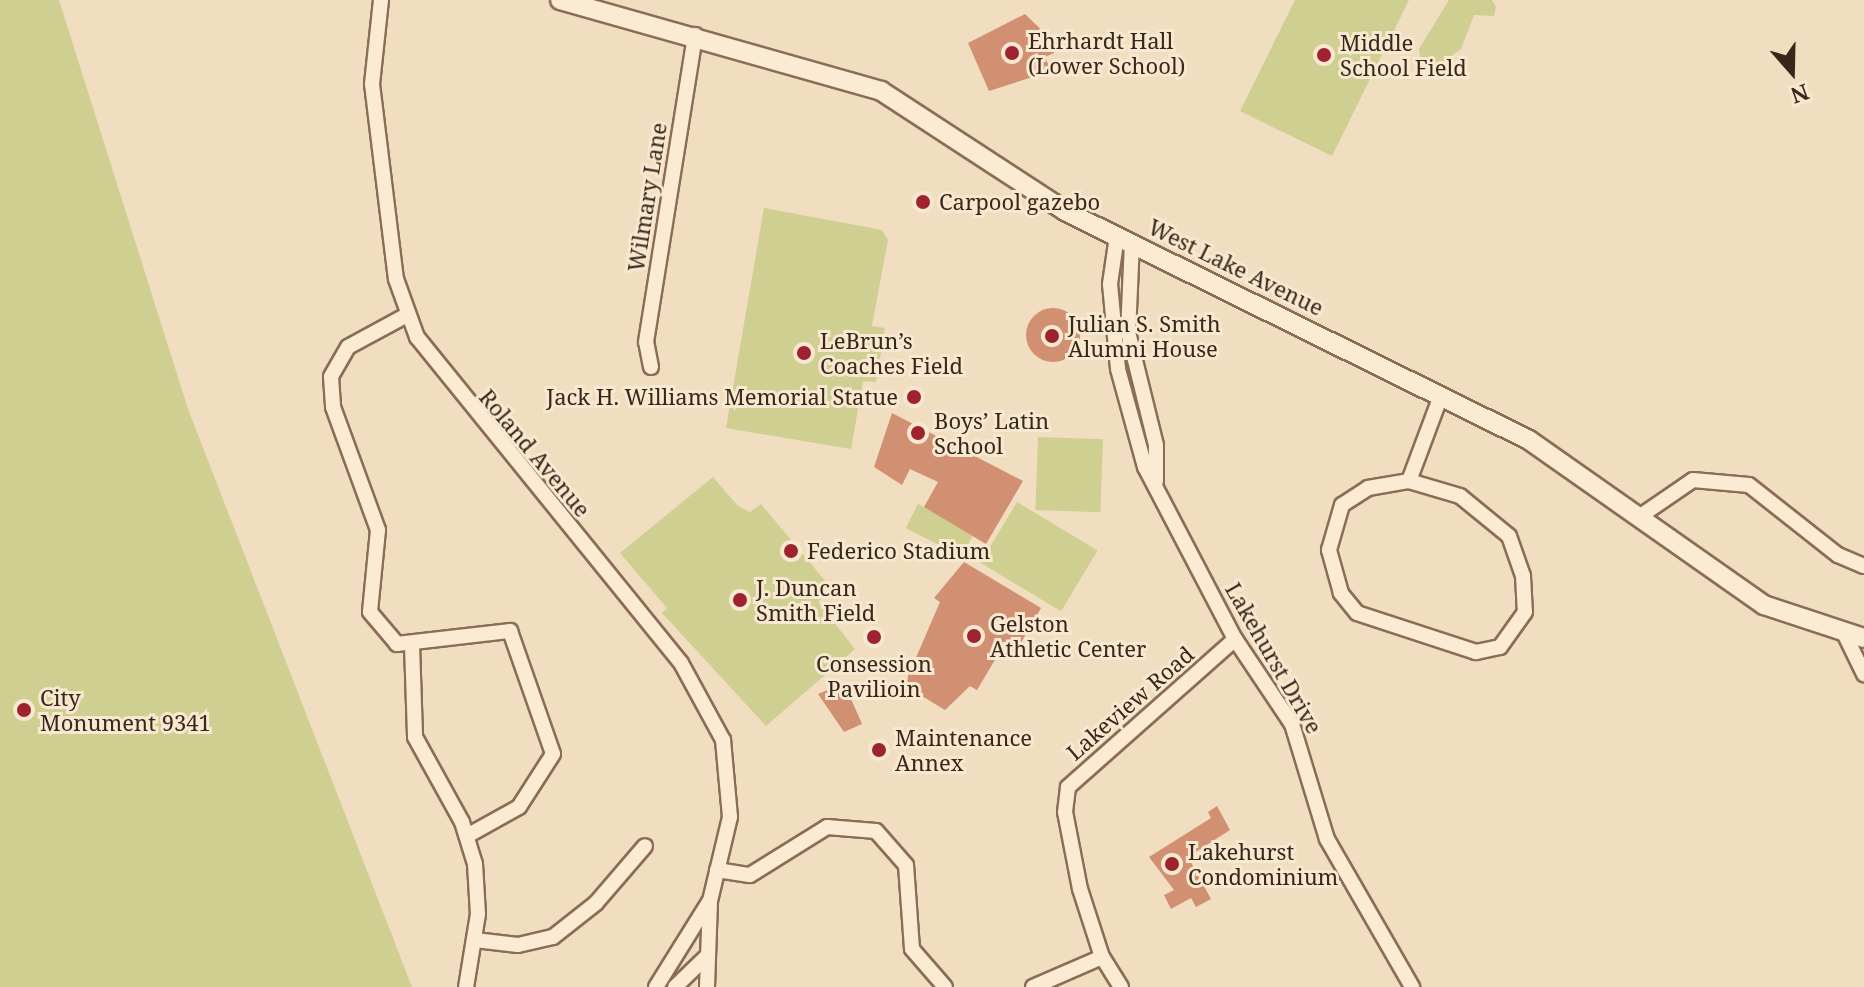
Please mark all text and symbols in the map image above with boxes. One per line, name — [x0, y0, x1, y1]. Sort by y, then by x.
place label: Ehrhardt Hall (Lower School) — [1028, 27, 1185, 78]
place label: Middle School Field — [1340, 29, 1467, 80]
north arrow — [1752, 32, 1832, 112]
marker: Ehrhardt Hall (Lower School) — [1003, 44, 1021, 62]
marker: Middle School Field — [1315, 46, 1333, 64]
text: N — [1787, 77, 1813, 112]
street label: Wilmary Lane — [622, 121, 672, 273]
place label: Carpool gazebo — [939, 189, 1100, 215]
marker: Carpool gazebo — [914, 193, 932, 211]
street label: West Lake Avenue — [1144, 213, 1328, 321]
place label: Julian S. Smith Alumni House — [1068, 310, 1221, 362]
place label: LeBrun’s Coaches Field — [820, 327, 963, 378]
marker: Julian S. Smith Alumni House — [1043, 327, 1061, 345]
marker: LeBrun’s Coaches Field — [795, 344, 813, 362]
street label: Roland Avenue — [474, 384, 596, 522]
place label: Jack H. Williams Memorial Statue — [546, 384, 898, 410]
marker: Jack H. Williams Memorial Statue — [905, 388, 923, 406]
place label: Boys’ Latin School — [934, 407, 1049, 458]
marker: Boys’ Latin School — [909, 424, 927, 442]
place label: Federico Stadium — [807, 538, 990, 564]
marker: Federico Stadium — [782, 542, 800, 560]
place label: J. Duncan Smith Field — [756, 574, 875, 626]
street label: Lakehurst Drive — [1220, 578, 1328, 738]
marker: J. Duncan Smith Field — [731, 591, 749, 609]
place label: Gelston Athletic Center — [990, 610, 1146, 662]
marker: Gelston Athletic Center — [965, 627, 983, 645]
marker: Consession Pavilioin — [865, 628, 883, 646]
street label: Lakeview Road — [1061, 641, 1199, 765]
place label: Consession Pavilioin — [816, 650, 932, 702]
place label: City Monument 9341 — [40, 684, 211, 736]
marker: City Monument 9341 — [15, 701, 33, 719]
place label: Maintenance Annex — [895, 724, 1032, 776]
marker: Maintenance Annex — [870, 741, 888, 759]
place label: Lakehurst Condominium — [1188, 838, 1338, 890]
marker: Lakehurst Condominium — [1163, 855, 1181, 873]

